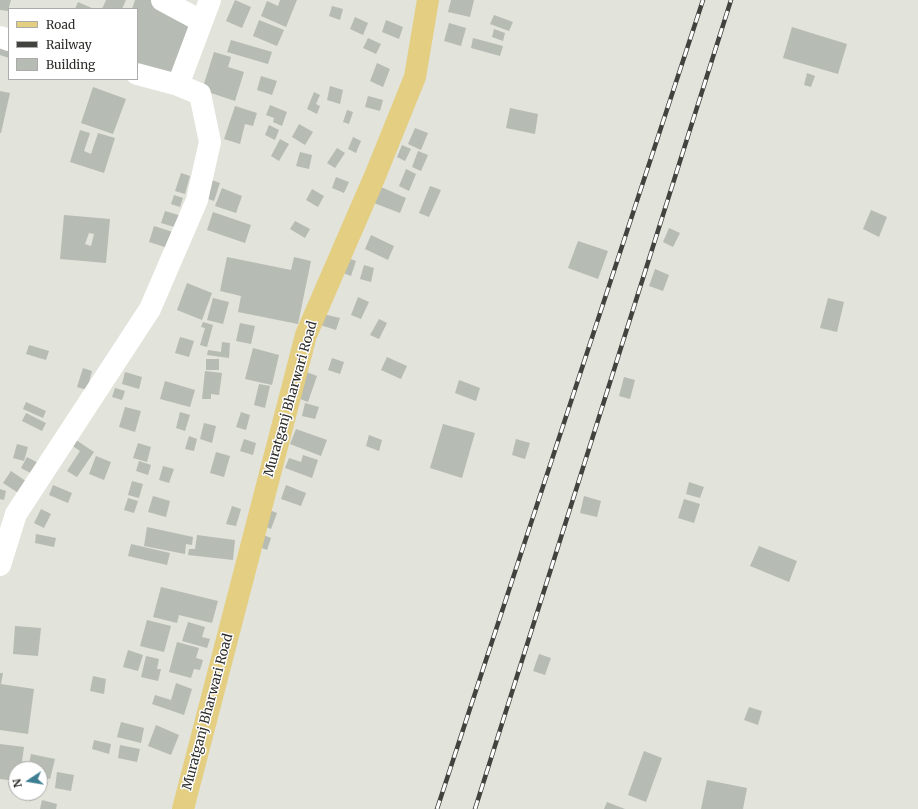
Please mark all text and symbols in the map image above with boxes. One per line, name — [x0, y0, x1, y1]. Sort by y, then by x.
legend — [8, 8, 138, 80]
text: Road — [46, 17, 75, 32]
text: Railway — [46, 37, 92, 52]
text: Building — [46, 57, 95, 72]
street label: Muratganj Bharwari Road — [261, 319, 321, 479]
street label: Muratganj Bharwari Road — [180, 632, 236, 792]
north arrow — [8, 761, 48, 801]
text: N — [9, 778, 25, 789]

